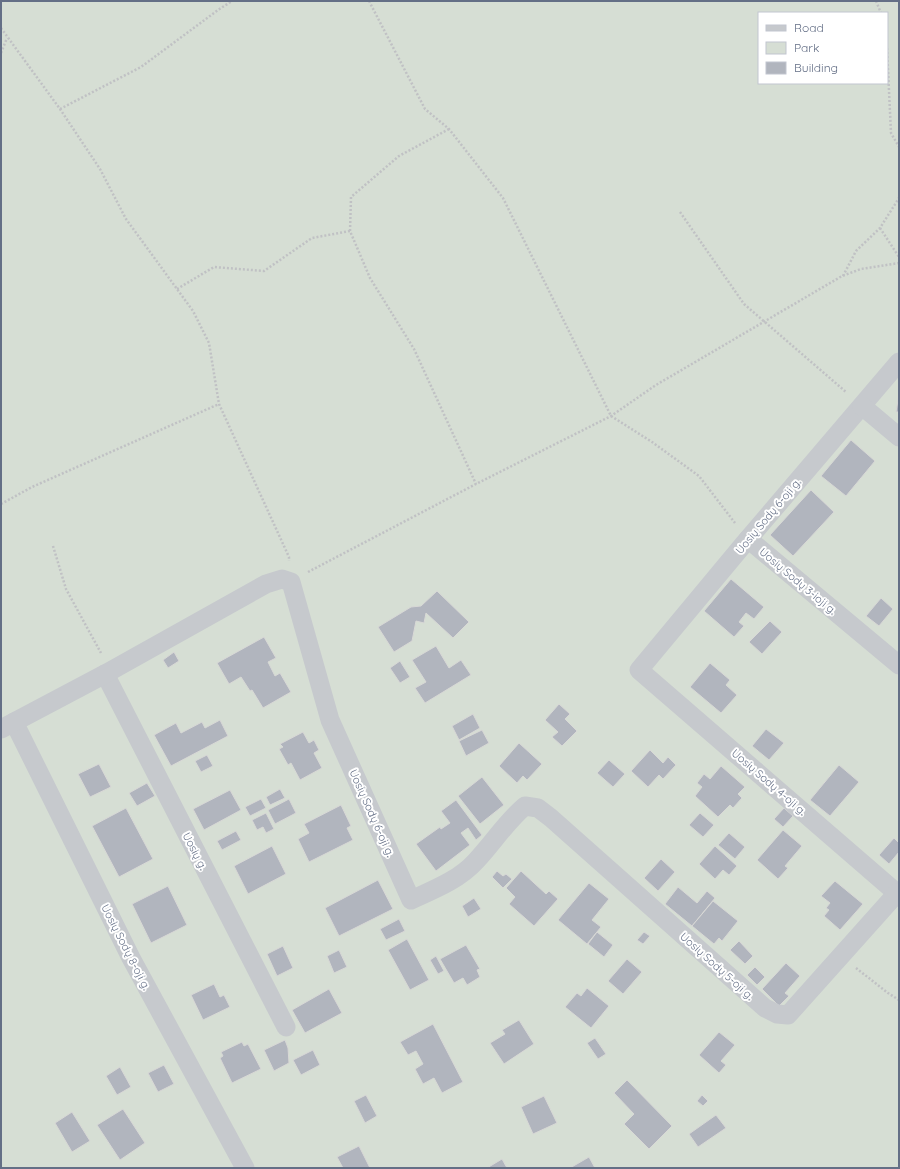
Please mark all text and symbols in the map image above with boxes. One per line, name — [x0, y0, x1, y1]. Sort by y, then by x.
legend — [758, 12, 888, 84]
text: Road — [794, 20, 824, 35]
text: Park — [794, 40, 819, 55]
text: Building — [794, 60, 838, 75]
street label: Uosių Sodų 6-oji g. — [732, 475, 804, 557]
street label: Uosių Sodų 3-ioji g. — [757, 545, 839, 617]
street label: Uosių Sodų 4-oji g. — [729, 746, 809, 818]
street label: Uosių Sodų 6-oji g. — [346, 767, 398, 859]
street label: Uosių g. — [180, 830, 210, 872]
street label: Uosių Sodų 8-oji g. — [98, 902, 154, 992]
street label: Uosių Sodų 5-oji g. — [677, 929, 757, 1003]

